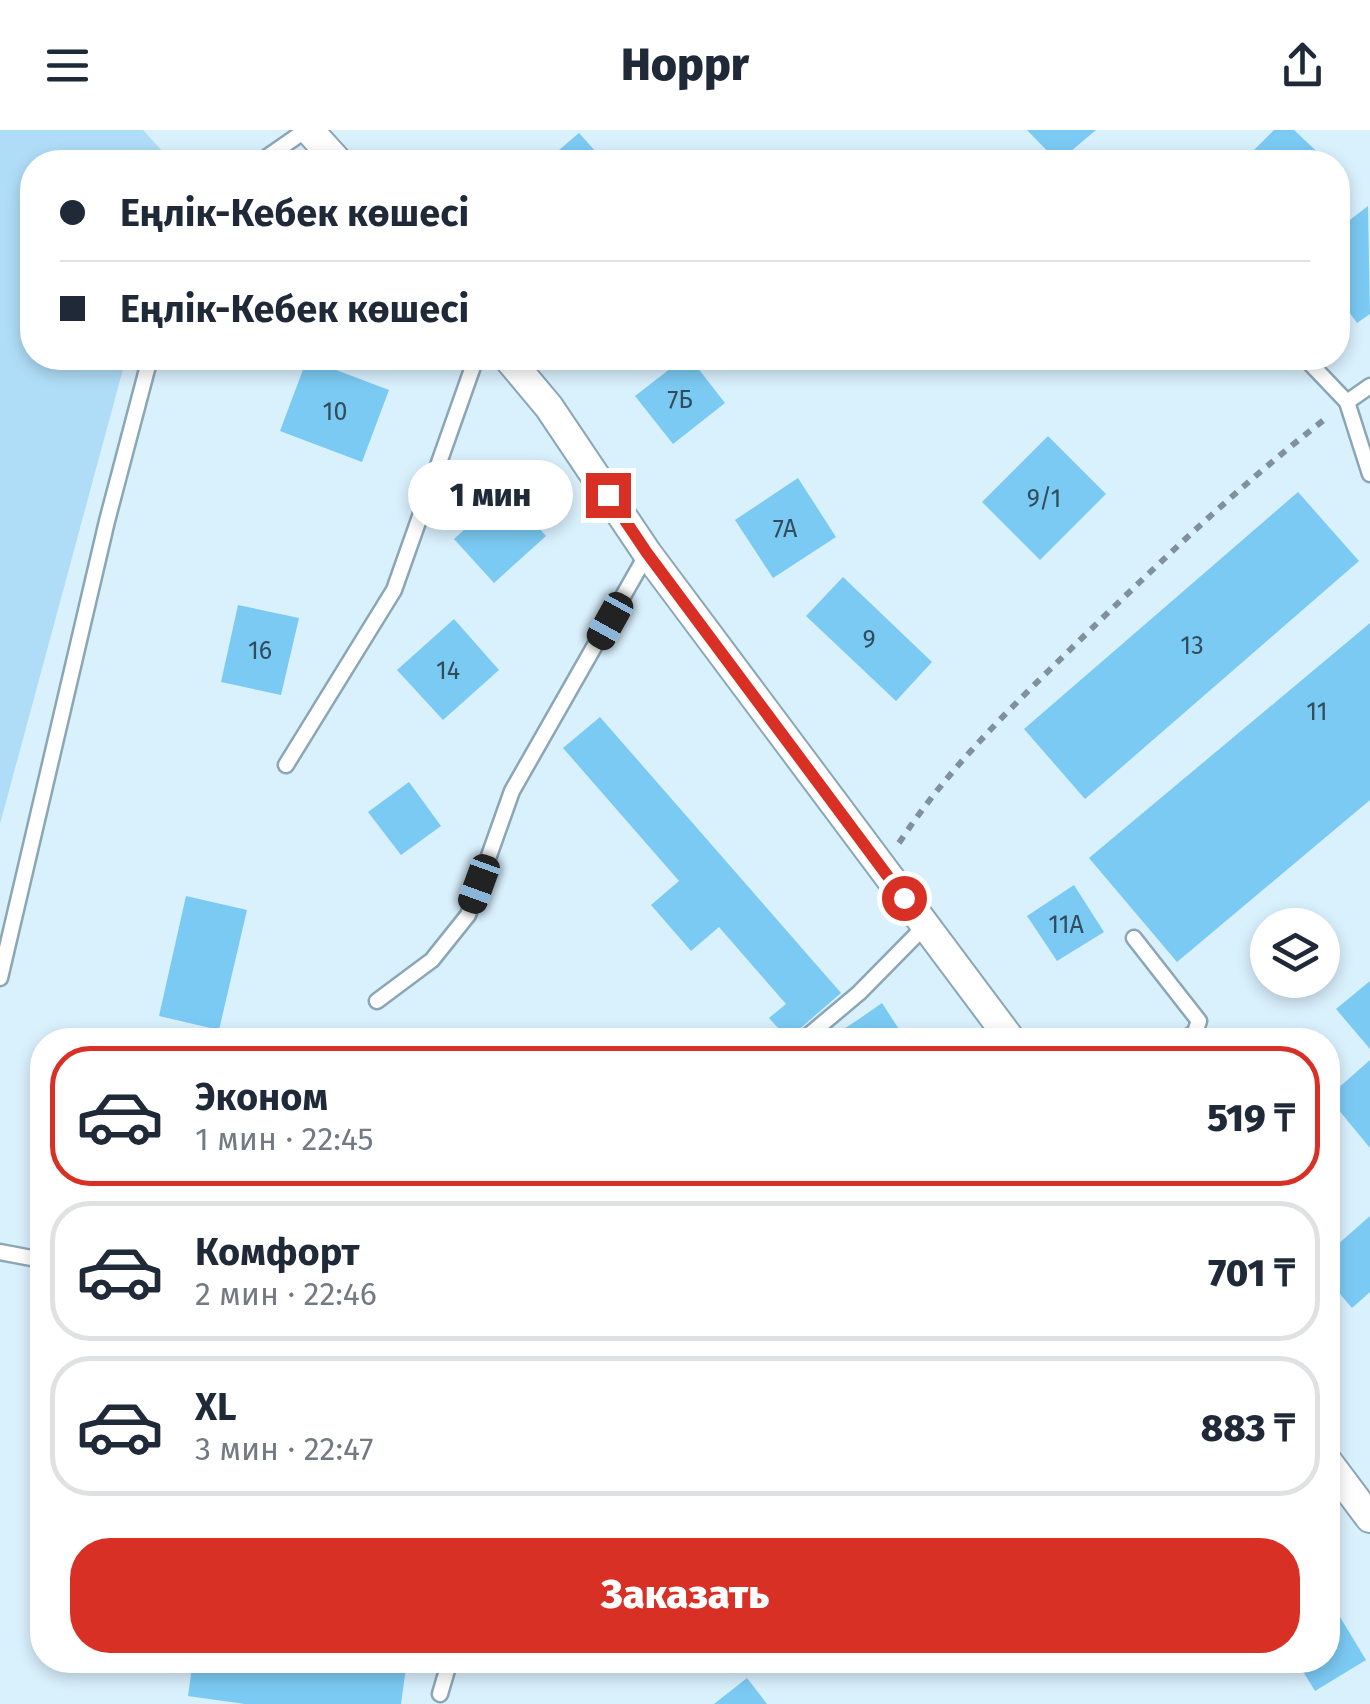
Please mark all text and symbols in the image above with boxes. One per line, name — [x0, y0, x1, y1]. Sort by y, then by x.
icon: menu — [40, 38, 95, 93]
text: Hoppr — [621, 38, 749, 92]
icon: share — [1275, 38, 1330, 93]
text: Еңлік-Кебек көшесі — [120, 190, 469, 236]
text: Еңлік-Кебек көшесі — [120, 286, 469, 332]
house number: 7Б — [667, 385, 693, 415]
house number: 10 — [323, 397, 347, 427]
callout: 1 мин — [408, 460, 573, 530]
route end — [586, 473, 631, 518]
text: 1 мин — [450, 476, 531, 514]
house number: 9/1 — [1027, 484, 1061, 514]
house number: 7А — [773, 514, 798, 544]
car — [582, 587, 638, 655]
house number: 9 — [862, 625, 876, 655]
house number: 13 — [1180, 631, 1204, 661]
house number: 16 — [248, 636, 272, 666]
house number: 14 — [436, 656, 460, 686]
house number: 11 — [1306, 697, 1328, 727]
car — [455, 851, 503, 917]
route start — [882, 876, 927, 921]
map controls — [1250, 908, 1340, 998]
button: layers — [1250, 908, 1340, 998]
house number: 11А — [1048, 910, 1084, 940]
icon: car — [75, 1071, 165, 1161]
text: Эконом — [195, 1074, 328, 1120]
text: 519 ₸ — [1207, 1095, 1295, 1141]
text: 1 мин · 22:45 — [195, 1120, 374, 1158]
icon: car — [75, 1226, 165, 1316]
text: Комфорт — [195, 1229, 359, 1275]
text: 701 ₸ — [1208, 1250, 1295, 1296]
text: 2 мин · 22:46 — [195, 1275, 377, 1313]
icon: car — [75, 1381, 165, 1471]
text: XL — [195, 1384, 237, 1430]
text: 883 ₸ — [1201, 1405, 1295, 1451]
text: 3 мин · 22:47 — [195, 1430, 373, 1468]
button: Заказать — [70, 1538, 1300, 1653]

